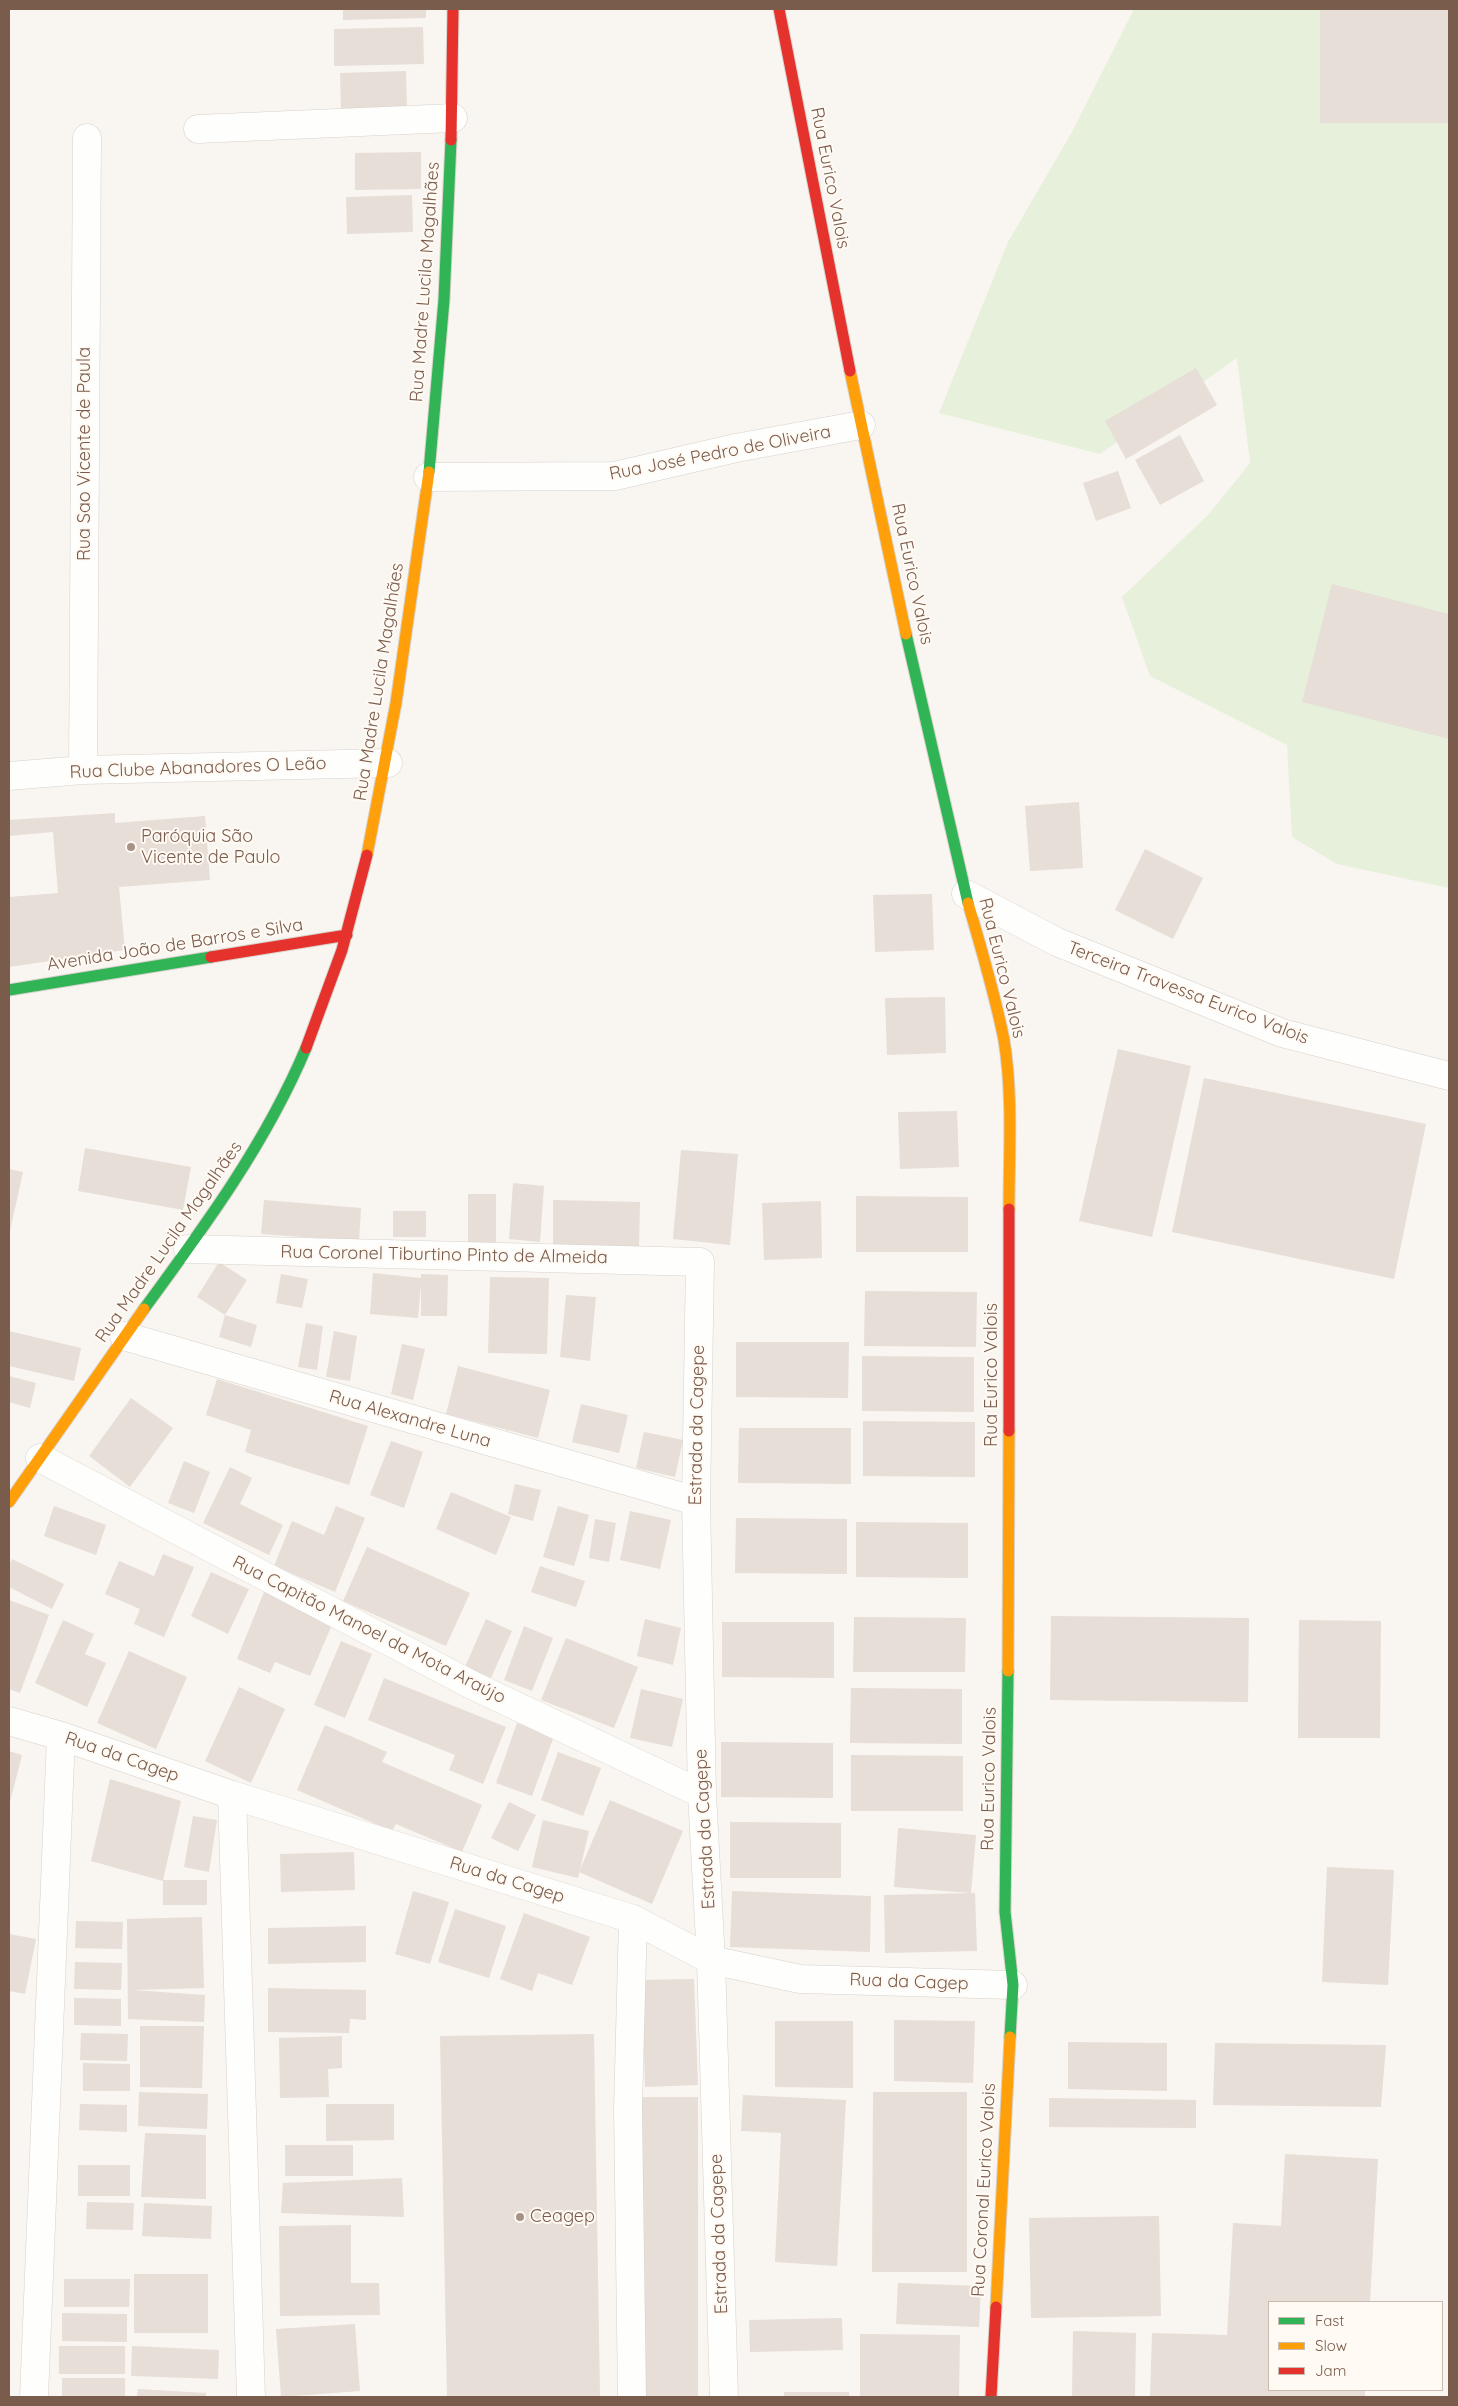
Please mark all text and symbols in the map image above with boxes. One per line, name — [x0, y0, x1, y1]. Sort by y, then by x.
street label: Rua Eurico Valois — [806, 105, 854, 251]
street label: Rua Madre Lucila Magalhães — [406, 161, 444, 403]
street label: Rua Sao Vicente de Paula — [74, 347, 96, 561]
street label: Rua José Pedro de Oliveira — [607, 421, 833, 485]
street label: Rua Eurico Valois — [886, 501, 938, 647]
street label: Rua Madre Lucila Magalhães — [349, 561, 409, 803]
street label: Rua Clube Abanadores O Leão — [69, 753, 327, 783]
place label: Paróquia São Vicente de Paulo — [141, 826, 280, 869]
marker: Paróquia São Vicente de Paulo — [125, 841, 137, 853]
street label: Rua Eurico Valois — [974, 896, 1030, 1040]
street label: Avenida João de Barros e Silva — [45, 914, 305, 976]
street label: Terceira Travessa Eurico Valois — [1064, 937, 1312, 1049]
street label: Rua Madre Lucila Magalhães — [91, 1137, 247, 1347]
street label: Rua Coronel Tiburtino Pinto de Almeida — [280, 1241, 608, 1269]
street label: Rua Eurico Valois — [981, 1303, 1003, 1447]
street label: Estrada da Cagepe — [685, 1345, 709, 1505]
street label: Rua Alexandre Luna — [327, 1386, 493, 1452]
street label: Rua Capitão Manoel da Mota Araújo — [229, 1551, 509, 1709]
street label: Rua Eurico Valois — [977, 1707, 1001, 1851]
street label: Rua da Cagep — [62, 1727, 182, 1787]
street label: Estrada da Cagepe — [690, 1748, 720, 1910]
street label: Rua da Cagep — [447, 1852, 567, 1908]
street label: Rua da Cagep — [849, 1969, 969, 1995]
street label: Rua Coronal Eurico Valois — [968, 2082, 1000, 2298]
street label: Estrada da Cagepe — [705, 2153, 733, 2315]
place label: Ceagep — [530, 2206, 595, 2228]
marker: Ceagep — [514, 2211, 526, 2223]
legend — [1268, 2301, 1443, 2391]
text: Fast — [1315, 2311, 1344, 2330]
text: Slow — [1315, 2336, 1347, 2355]
text: Jam — [1315, 2361, 1346, 2380]

